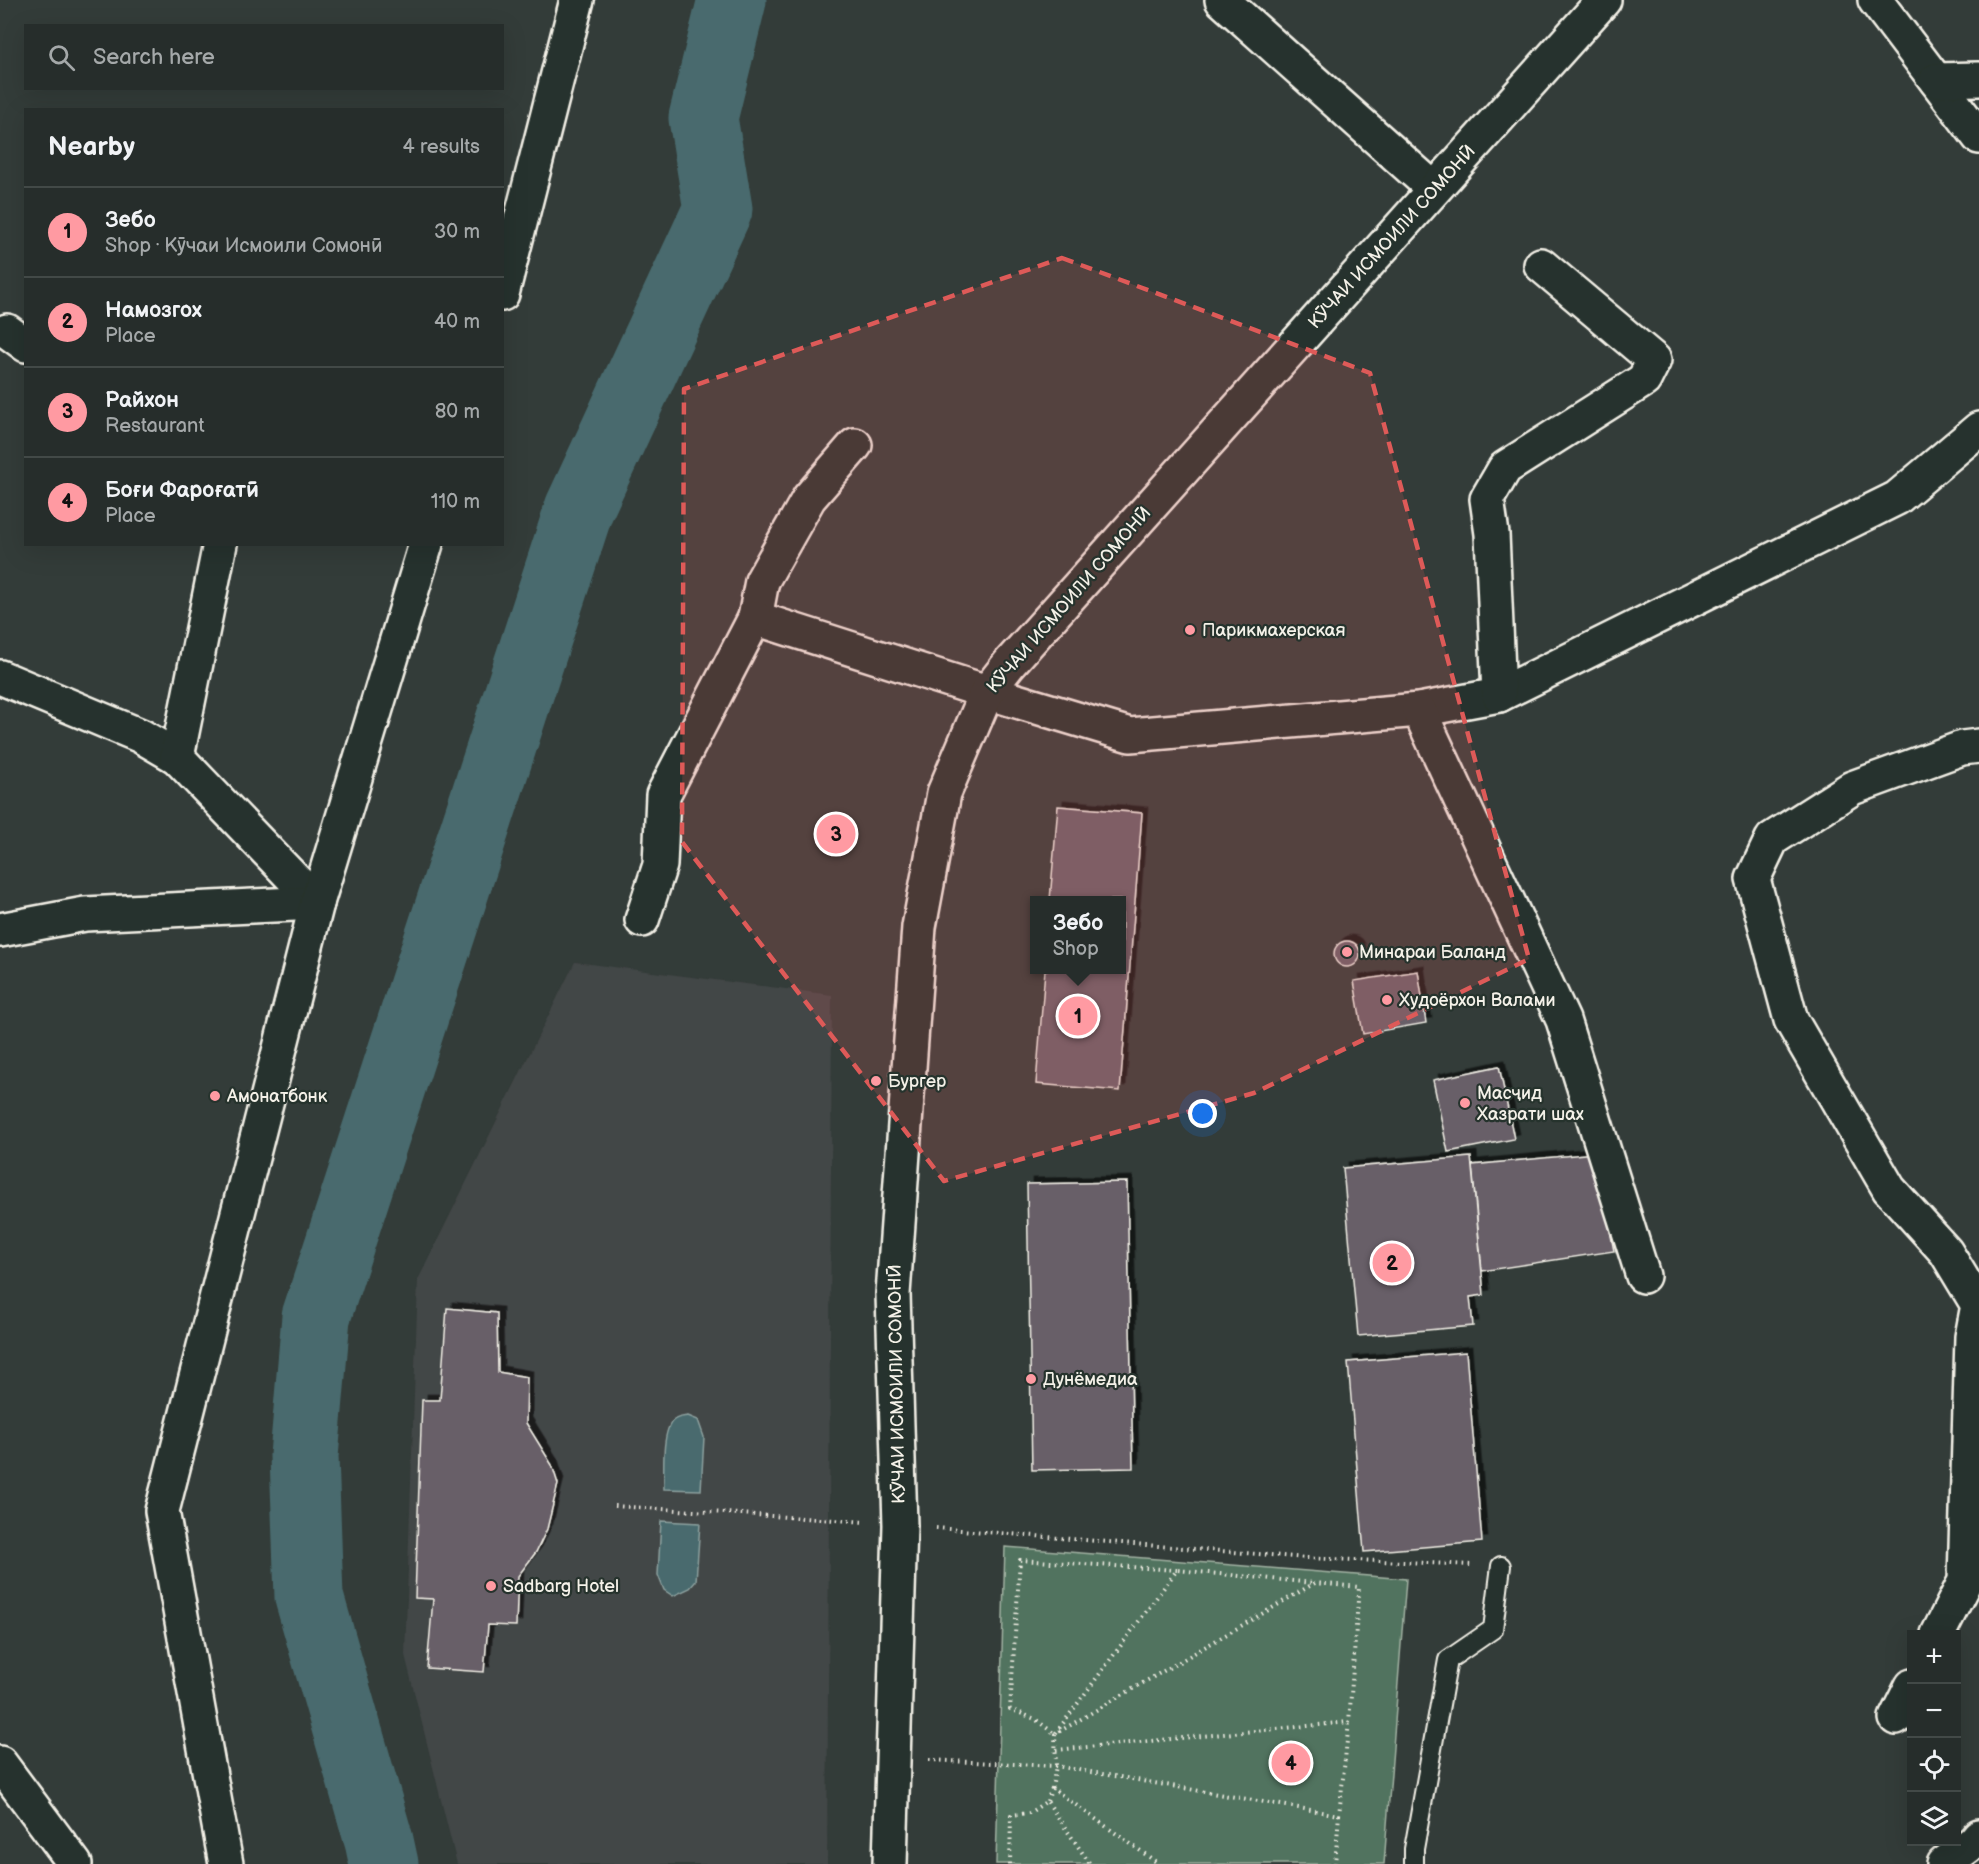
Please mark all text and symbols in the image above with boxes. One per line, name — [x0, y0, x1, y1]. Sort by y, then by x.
search box — [24, 24, 504, 90]
icon: search — [45, 41, 78, 74]
text: Search here — [93, 44, 215, 71]
text: Nearby — [48, 132, 135, 163]
text: 4 results — [402, 135, 480, 159]
street label: КӮЧАИ ИСМОИЛИ СОМОНӢ — [1304, 141, 1480, 333]
text: Зебо — [105, 207, 156, 234]
text: 1 — [63, 220, 72, 244]
text: 30 m — [434, 220, 480, 244]
text: Shop · Кӯчаи Исмоили Сомонӣ — [105, 234, 382, 258]
text: Намозгох — [105, 297, 202, 324]
text: 2 — [62, 310, 73, 334]
text: 40 m — [434, 310, 480, 334]
text: Place — [105, 324, 156, 348]
text: Райхон — [105, 387, 179, 414]
text: 3 — [62, 400, 73, 424]
text: 80 m — [435, 400, 480, 424]
text: Restaurant — [105, 414, 205, 438]
text: Боғи Фароғатӣ — [105, 477, 259, 504]
text: 4 — [62, 490, 73, 514]
text: 110 m — [431, 490, 480, 514]
street label: КӮЧАИ ИСМОИЛИ СОМОНӢ — [982, 503, 1156, 697]
text: Place — [105, 504, 156, 528]
place label: Парикмахерская — [1202, 620, 1345, 641]
marker: Парикмахерская — [1183, 623, 1197, 637]
pin: 3 — [816, 812, 856, 856]
popup — [1030, 896, 1126, 974]
text: Зебо — [1053, 910, 1103, 937]
text: Shop — [1053, 937, 1099, 961]
place label: Минараи Баланд — [1359, 942, 1506, 963]
marker: Минараи Баланд — [1340, 945, 1354, 959]
place label: Худоёрхон Валами — [1399, 990, 1556, 1011]
marker: Худоёрхон Валами — [1380, 993, 1394, 1007]
pin: 1 — [1058, 994, 1098, 1038]
place label: Бургер — [888, 1071, 946, 1092]
marker: Бургер — [869, 1074, 883, 1088]
place label: Масҷид Хазрати шах — [1477, 1083, 1584, 1125]
place label: Амонатбонк — [226, 1086, 328, 1107]
marker: Амонатбонк — [208, 1089, 222, 1103]
marker: Масҷид Хазрати шах — [1458, 1096, 1472, 1110]
your location — [1188, 1099, 1217, 1128]
pin: 2 — [1372, 1240, 1412, 1286]
street label: КӮЧАИ ИСМОИЛИ СОМОНӢ — [884, 1264, 910, 1504]
place label: Дунёмедиа — [1043, 1369, 1138, 1390]
marker: Дунёмедиа — [1024, 1372, 1038, 1386]
place label: Sadbarg Hotel — [503, 1576, 619, 1597]
marker: Sadbarg Hotel — [484, 1579, 498, 1593]
map controls — [1907, 1630, 1961, 1846]
button: + — [1907, 1630, 1961, 1684]
button: − — [1907, 1684, 1961, 1738]
button: locate — [1907, 1738, 1961, 1792]
pin: 4 — [1272, 1740, 1310, 1786]
button: layers — [1907, 1792, 1961, 1846]

